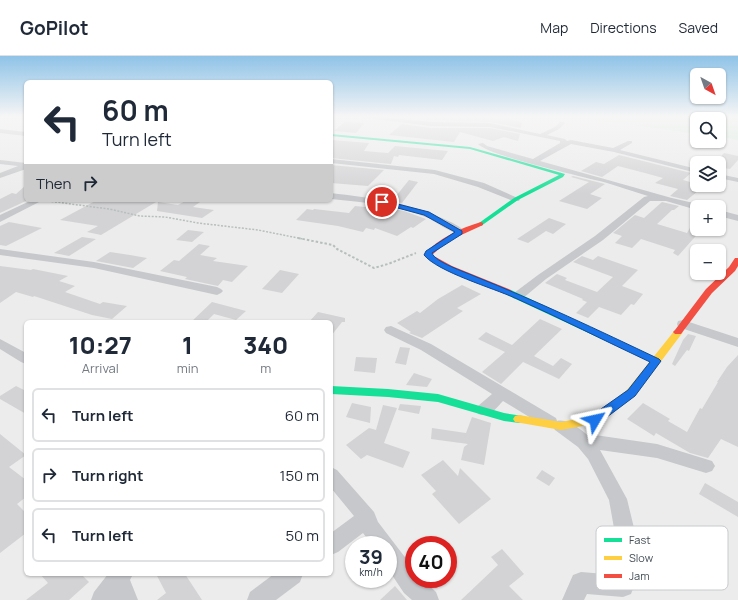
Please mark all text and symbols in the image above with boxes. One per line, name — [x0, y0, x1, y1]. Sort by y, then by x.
text: GoPilot — [20, 15, 88, 41]
text: Map — [540, 18, 568, 37]
text: Directions — [590, 18, 657, 37]
text: Saved — [679, 18, 718, 37]
north arrow — [690, 68, 726, 104]
map controls — [690, 68, 726, 280]
text: 60 m — [102, 91, 169, 129]
icon: left — [36, 96, 88, 148]
button: search — [690, 112, 726, 148]
text: Turn left — [102, 127, 172, 151]
button: layers — [690, 156, 726, 192]
icon: right — [79, 172, 101, 194]
text: Then — [36, 173, 71, 194]
pin — [365, 185, 399, 219]
icon: arrive — [371, 191, 393, 213]
button: + — [690, 200, 726, 236]
button: − — [690, 244, 726, 280]
text: 10:27 — [69, 328, 132, 361]
text: 1 — [182, 328, 193, 361]
text: 340 — [243, 328, 288, 361]
text: Arrival — [82, 359, 119, 377]
text: min — [177, 359, 198, 377]
text: m — [260, 359, 271, 377]
position arrow — [574, 399, 616, 441]
icon: left — [38, 404, 60, 426]
text: Turn left — [72, 405, 134, 426]
text: 60 m — [285, 405, 319, 426]
icon: right — [38, 464, 60, 486]
text: Turn right — [72, 465, 143, 486]
text: 150 m — [280, 465, 319, 486]
icon: left — [38, 524, 60, 546]
text: Turn left — [72, 525, 134, 546]
text: 50 m — [285, 525, 319, 546]
legend — [596, 526, 728, 590]
text: Fast — [629, 532, 651, 547]
speed limit sign: 40 — [405, 536, 457, 588]
text: 39 — [359, 543, 383, 570]
text: Slow — [629, 550, 654, 565]
text: km/h — [359, 565, 383, 579]
text: Jam — [629, 568, 650, 583]

